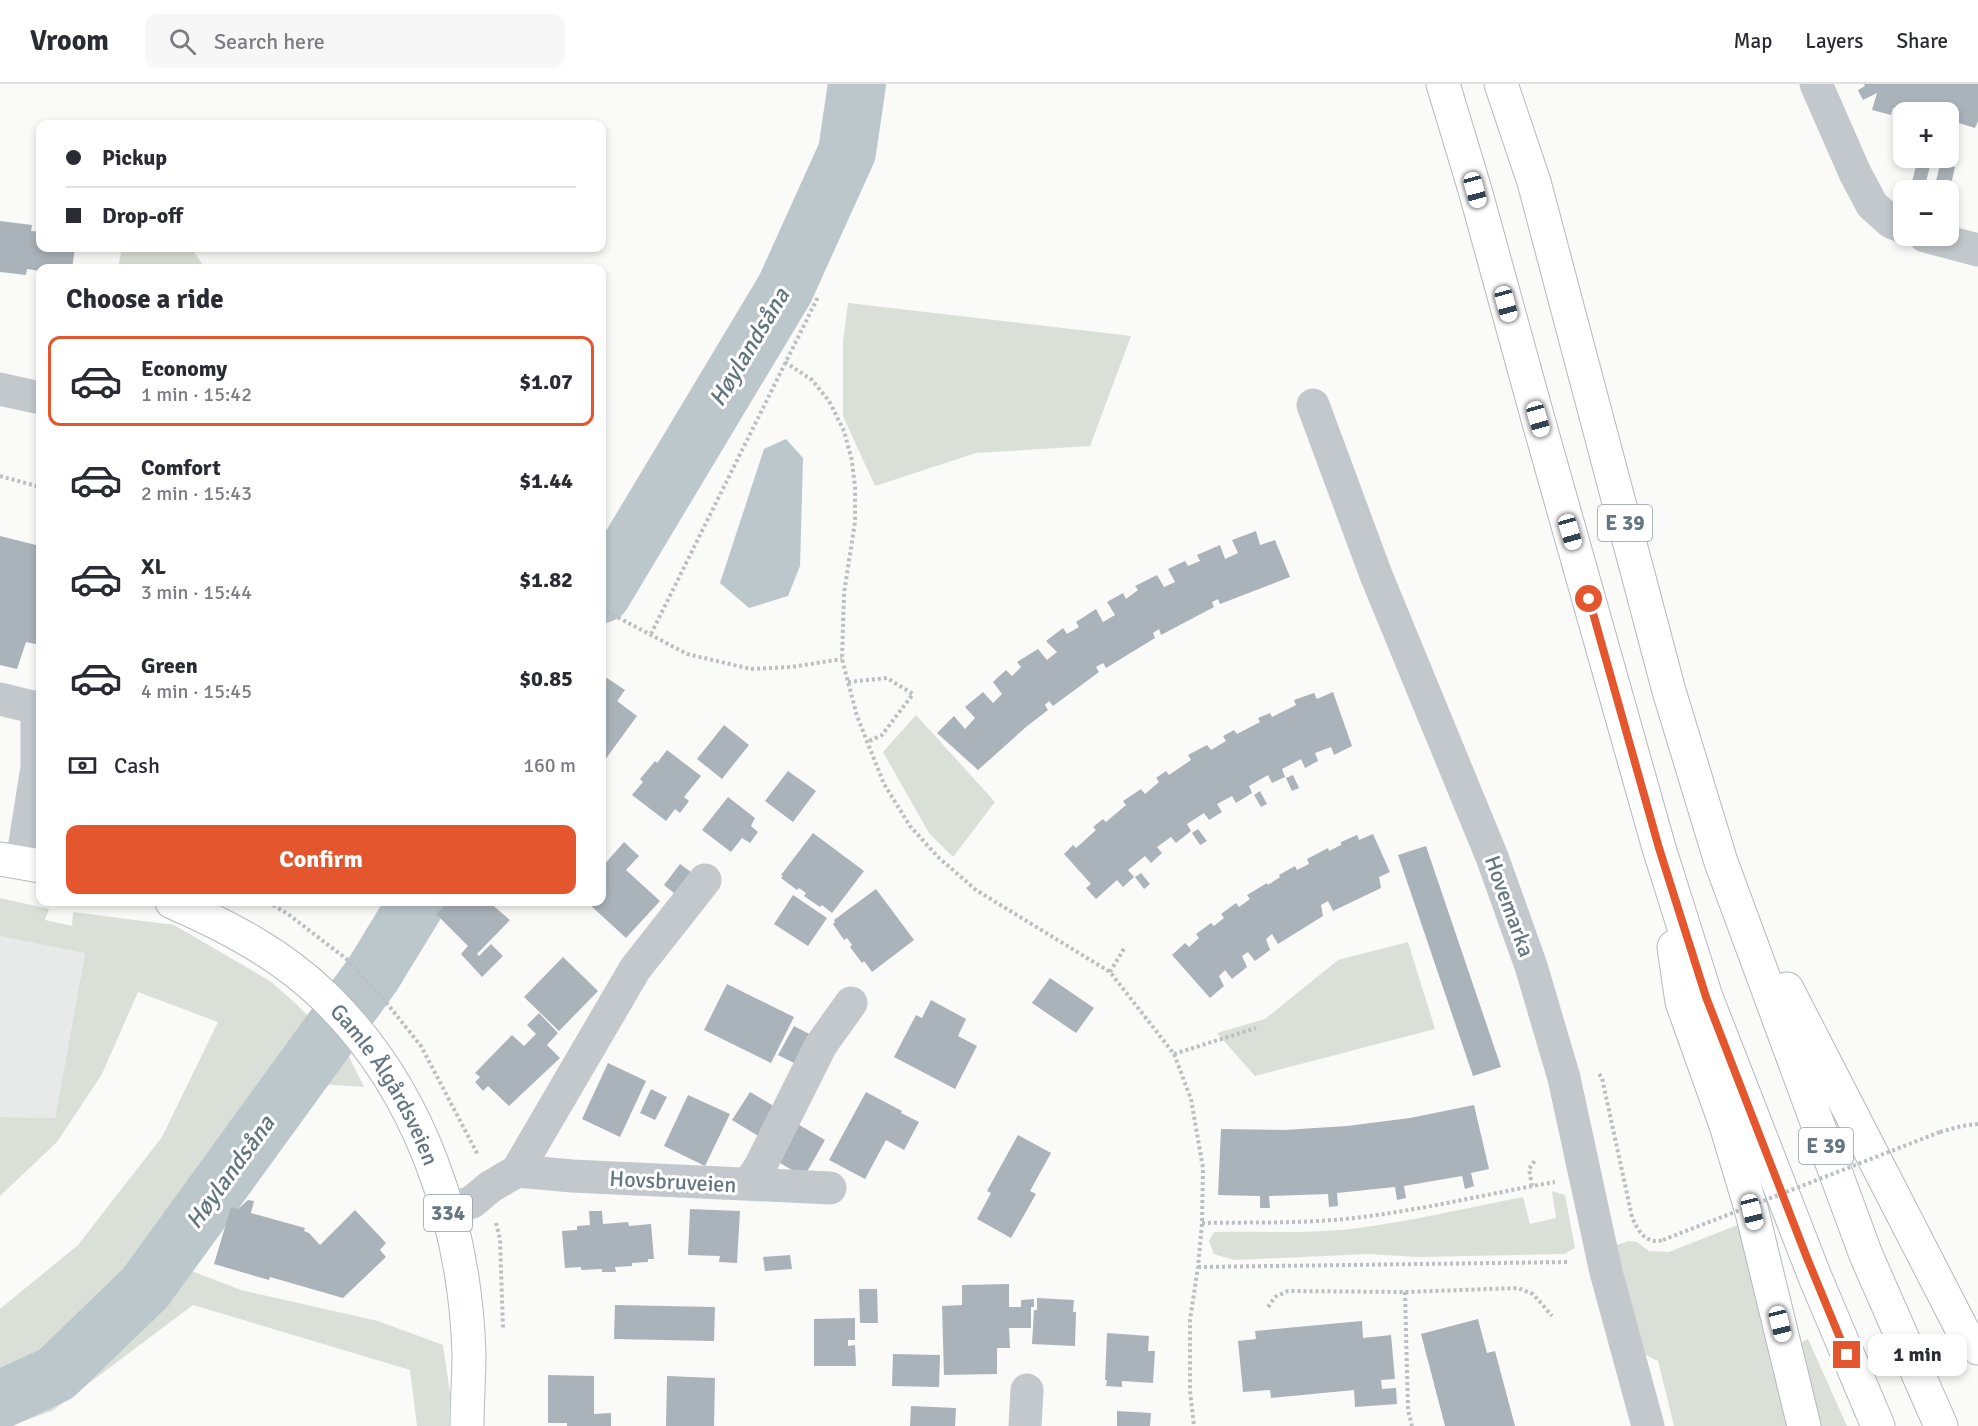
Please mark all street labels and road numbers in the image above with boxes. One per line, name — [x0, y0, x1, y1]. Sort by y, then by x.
road number: E 39 — [1598, 505, 1652, 541]
street label: Hovemarka — [1479, 852, 1540, 960]
street label: Gamle Ålgårdsveien — [325, 998, 444, 1169]
road number: E 39 — [1799, 1128, 1853, 1164]
street label: Hovsbruveien — [609, 1165, 737, 1198]
road number: 334 — [424, 1195, 472, 1231]

